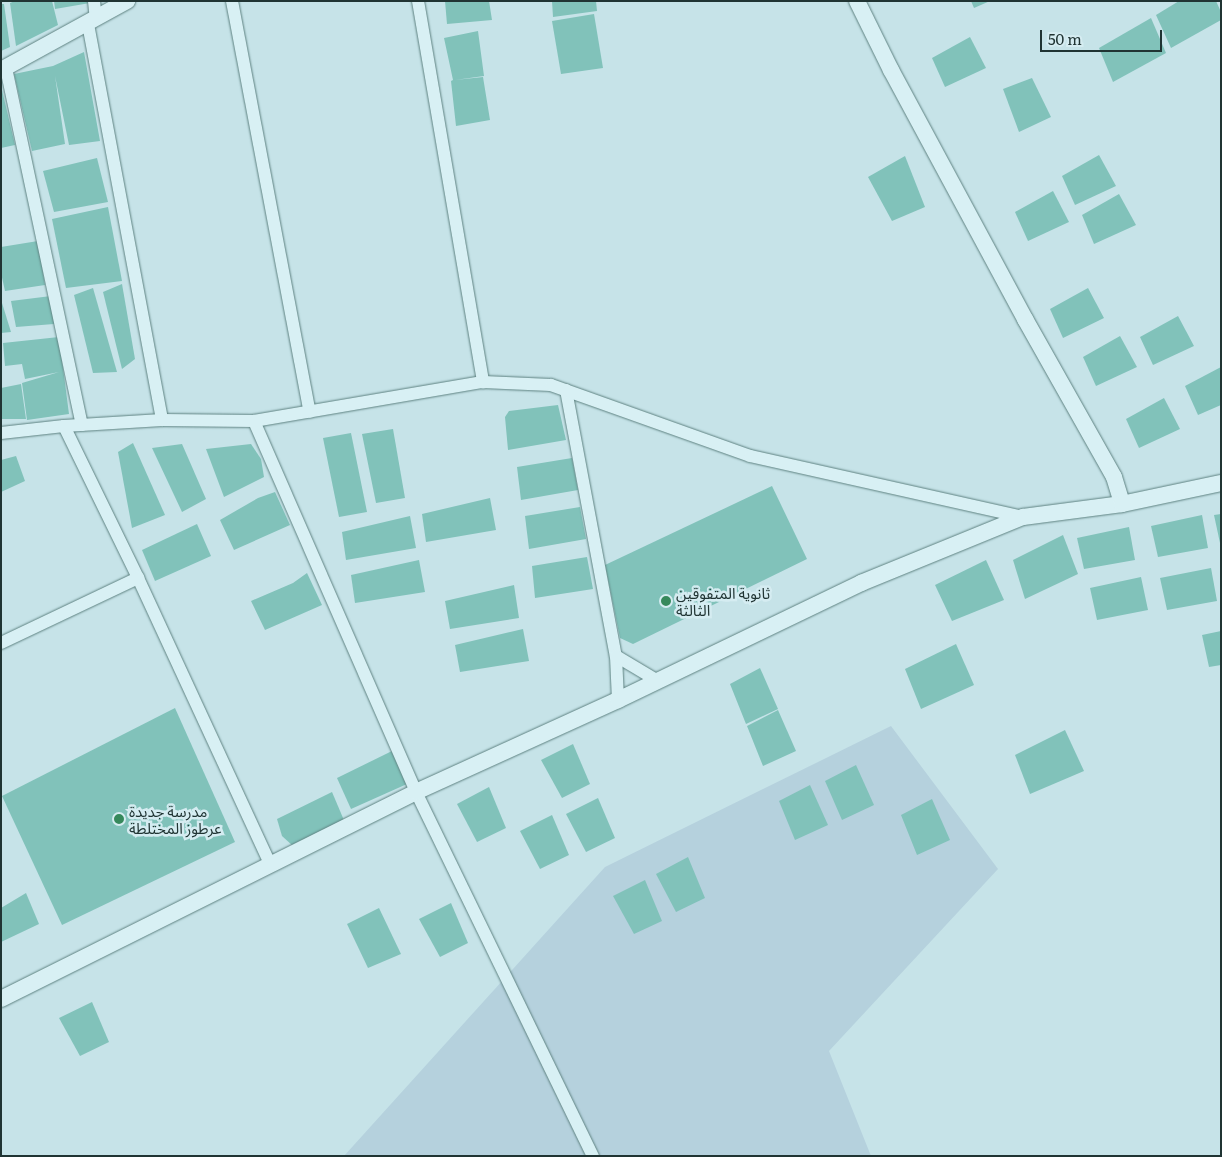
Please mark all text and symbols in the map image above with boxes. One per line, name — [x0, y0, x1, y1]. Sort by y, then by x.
scale bar — [1042, 20, 1164, 52]
text: 50 m — [1048, 27, 1082, 50]
place label: ثانوية المتفوقين الثالثة — [676, 583, 770, 618]
marker: ثانوية المتفوقين الثالثة — [660, 595, 672, 607]
place label: مدرسة جديدة عرطوز المختلطة — [129, 801, 222, 836]
marker: مدرسة جديدة عرطوز المختلطة — [113, 813, 125, 825]

